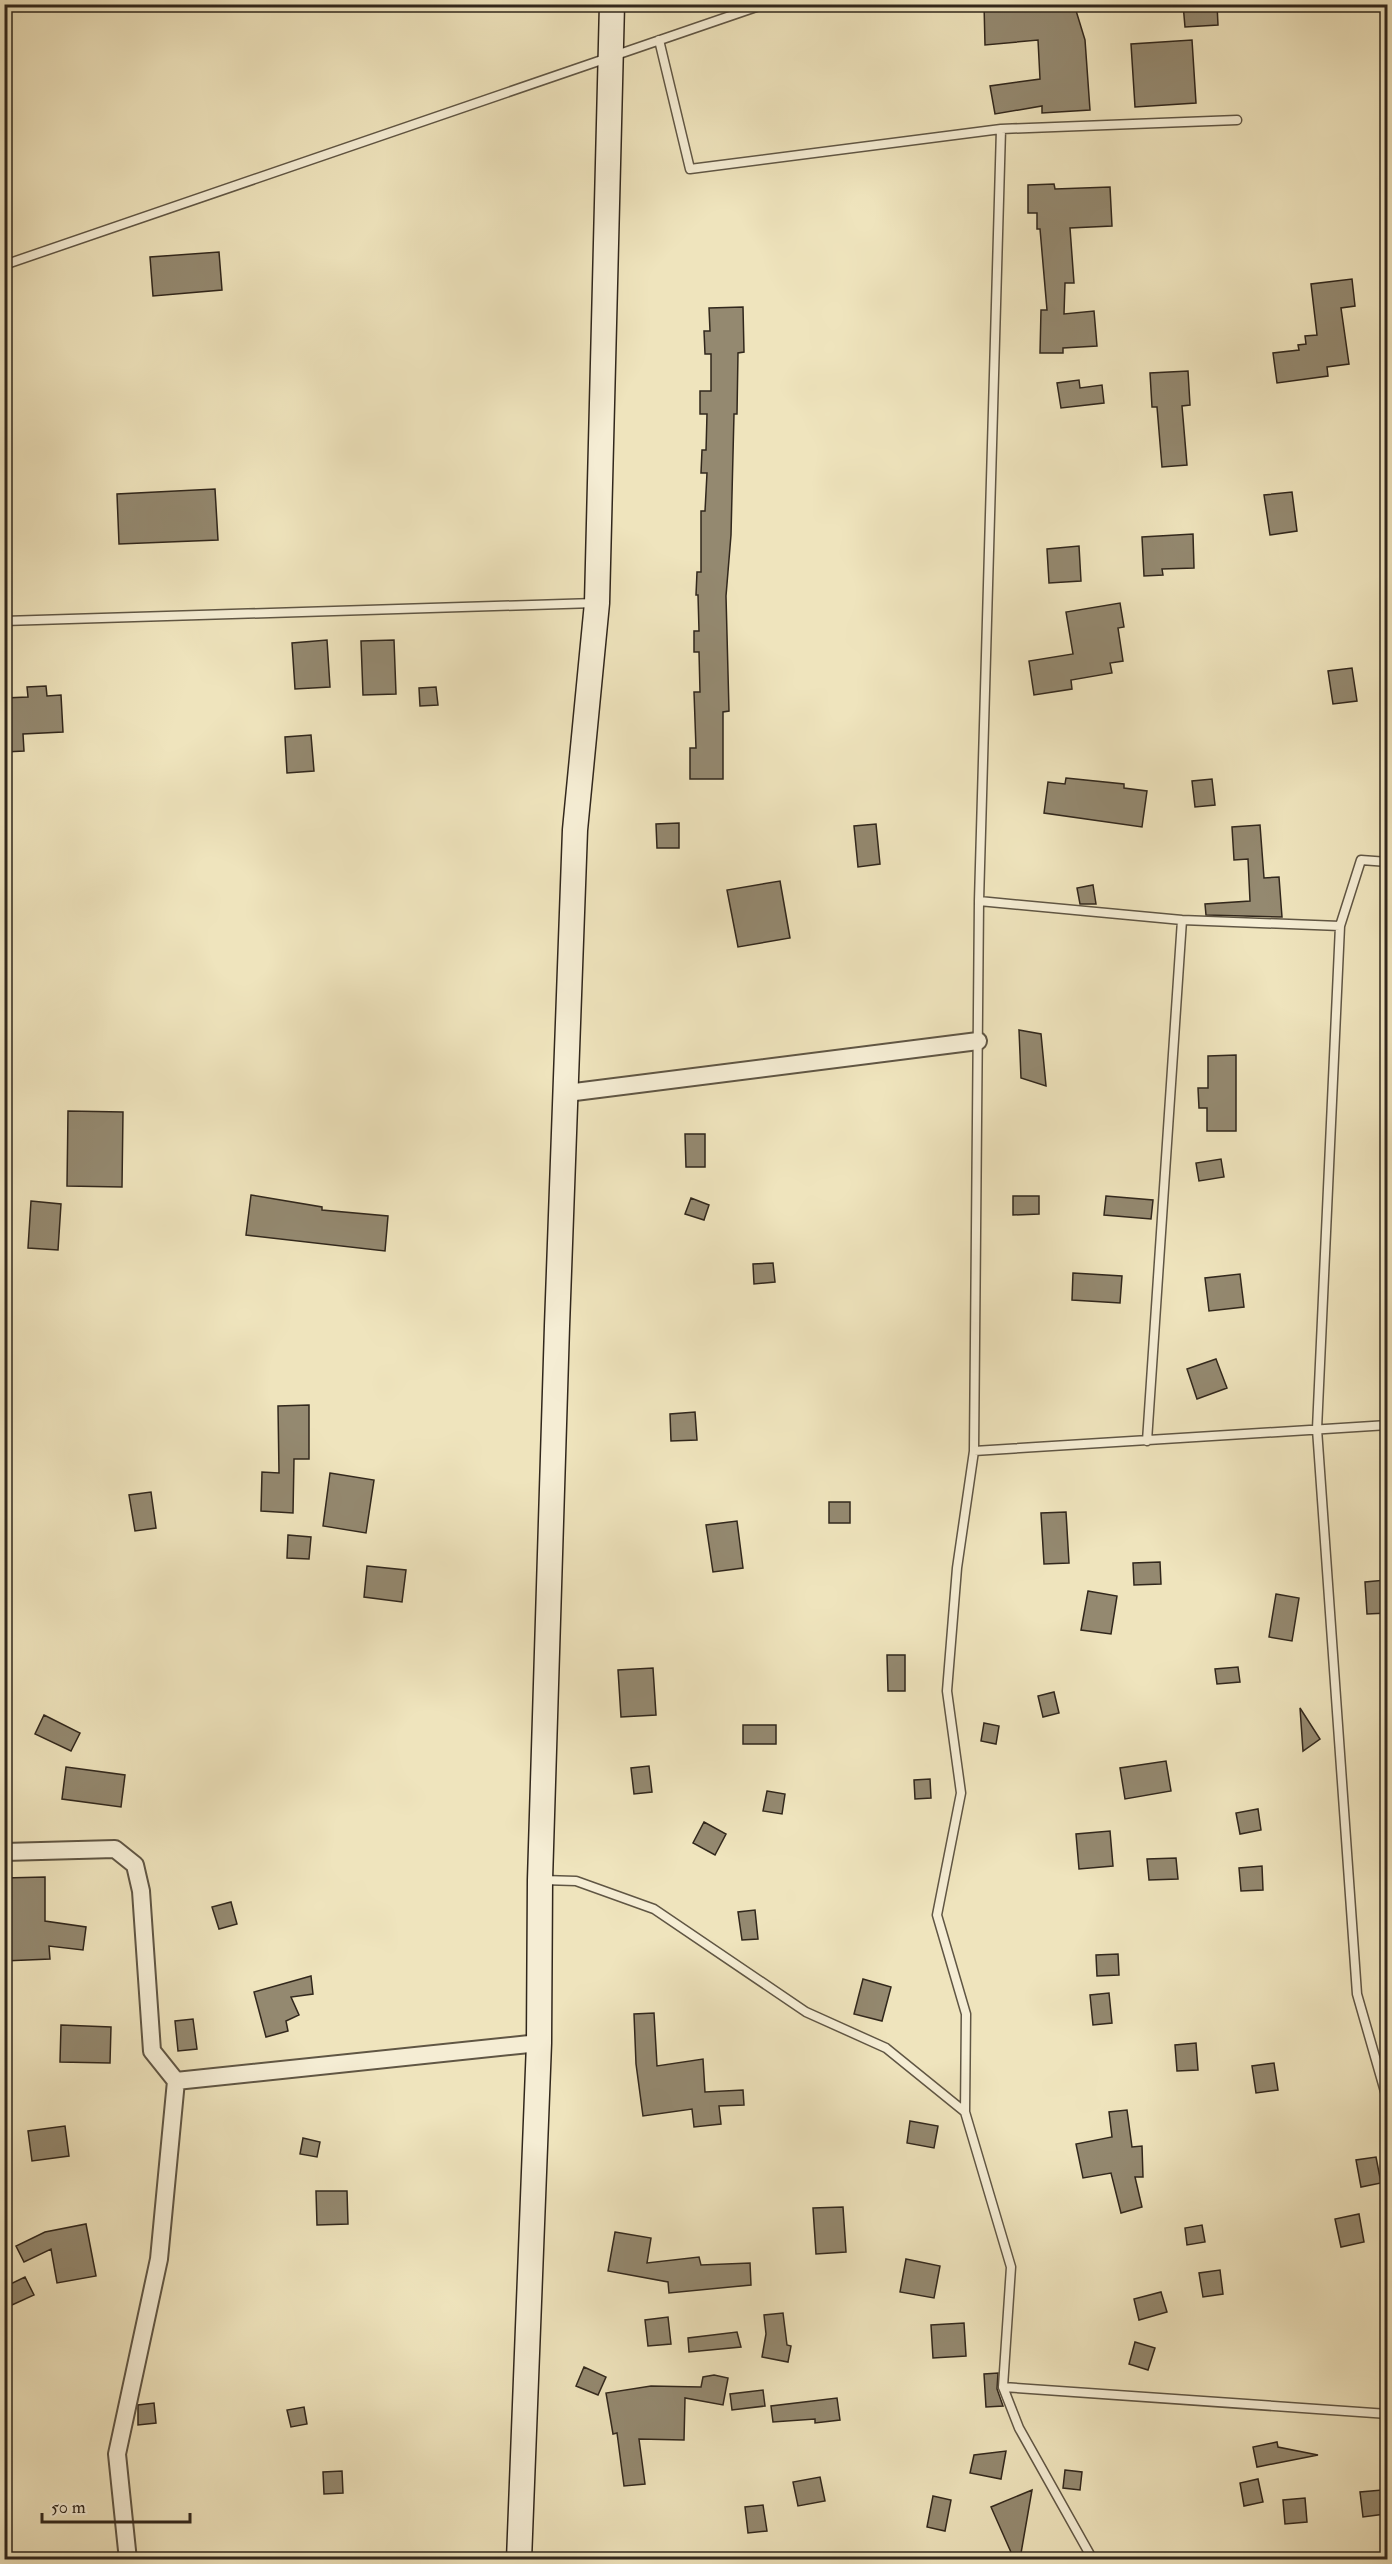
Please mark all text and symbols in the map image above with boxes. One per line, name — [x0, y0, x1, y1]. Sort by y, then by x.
scale bar — [42, 2486, 190, 2524]
text: 50 m — [51, 2496, 86, 2519]

